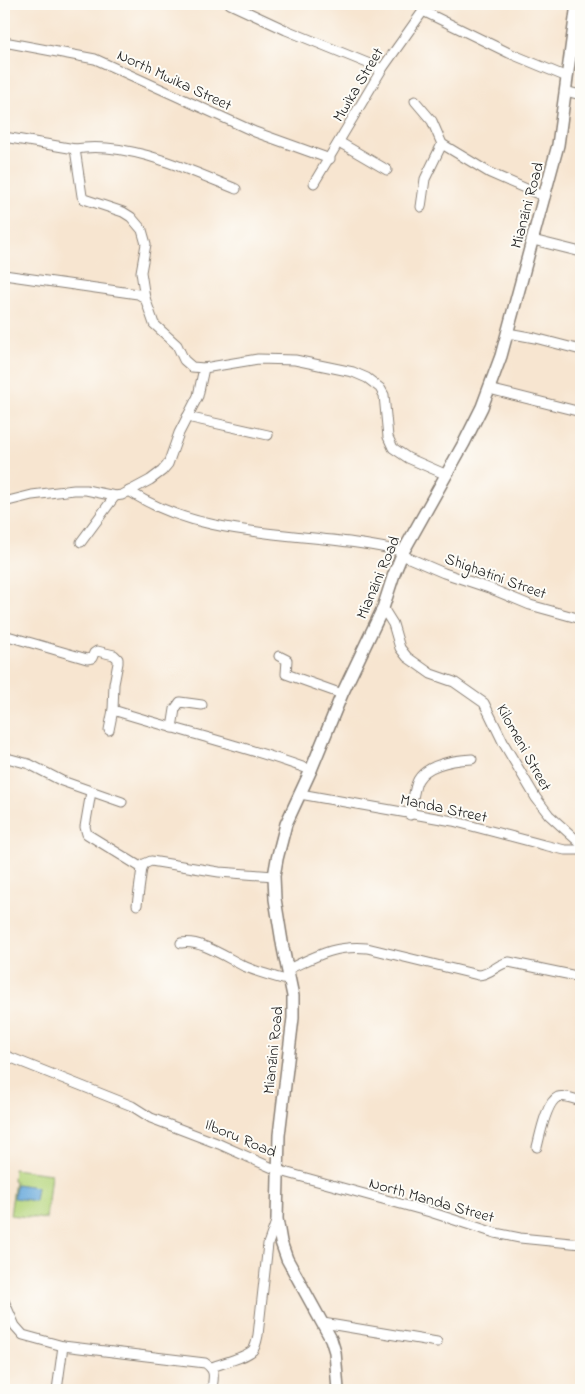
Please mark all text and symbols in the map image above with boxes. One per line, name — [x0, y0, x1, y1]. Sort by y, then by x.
street label: Mwika Street — [327, 43, 391, 127]
street label: North Mwika Street — [113, 44, 236, 118]
street label: Mianzini Road — [505, 160, 551, 251]
street label: Mianzini Road — [351, 532, 407, 623]
street label: Shighatini Street — [441, 547, 550, 607]
street label: Kilomeni Street — [489, 700, 557, 796]
street label: Manda Street — [398, 788, 490, 830]
street label: Mianzini Road — [257, 1005, 291, 1095]
street label: Ilboru Road — [201, 1113, 280, 1165]
street label: North Manda Street — [366, 1172, 497, 1230]

